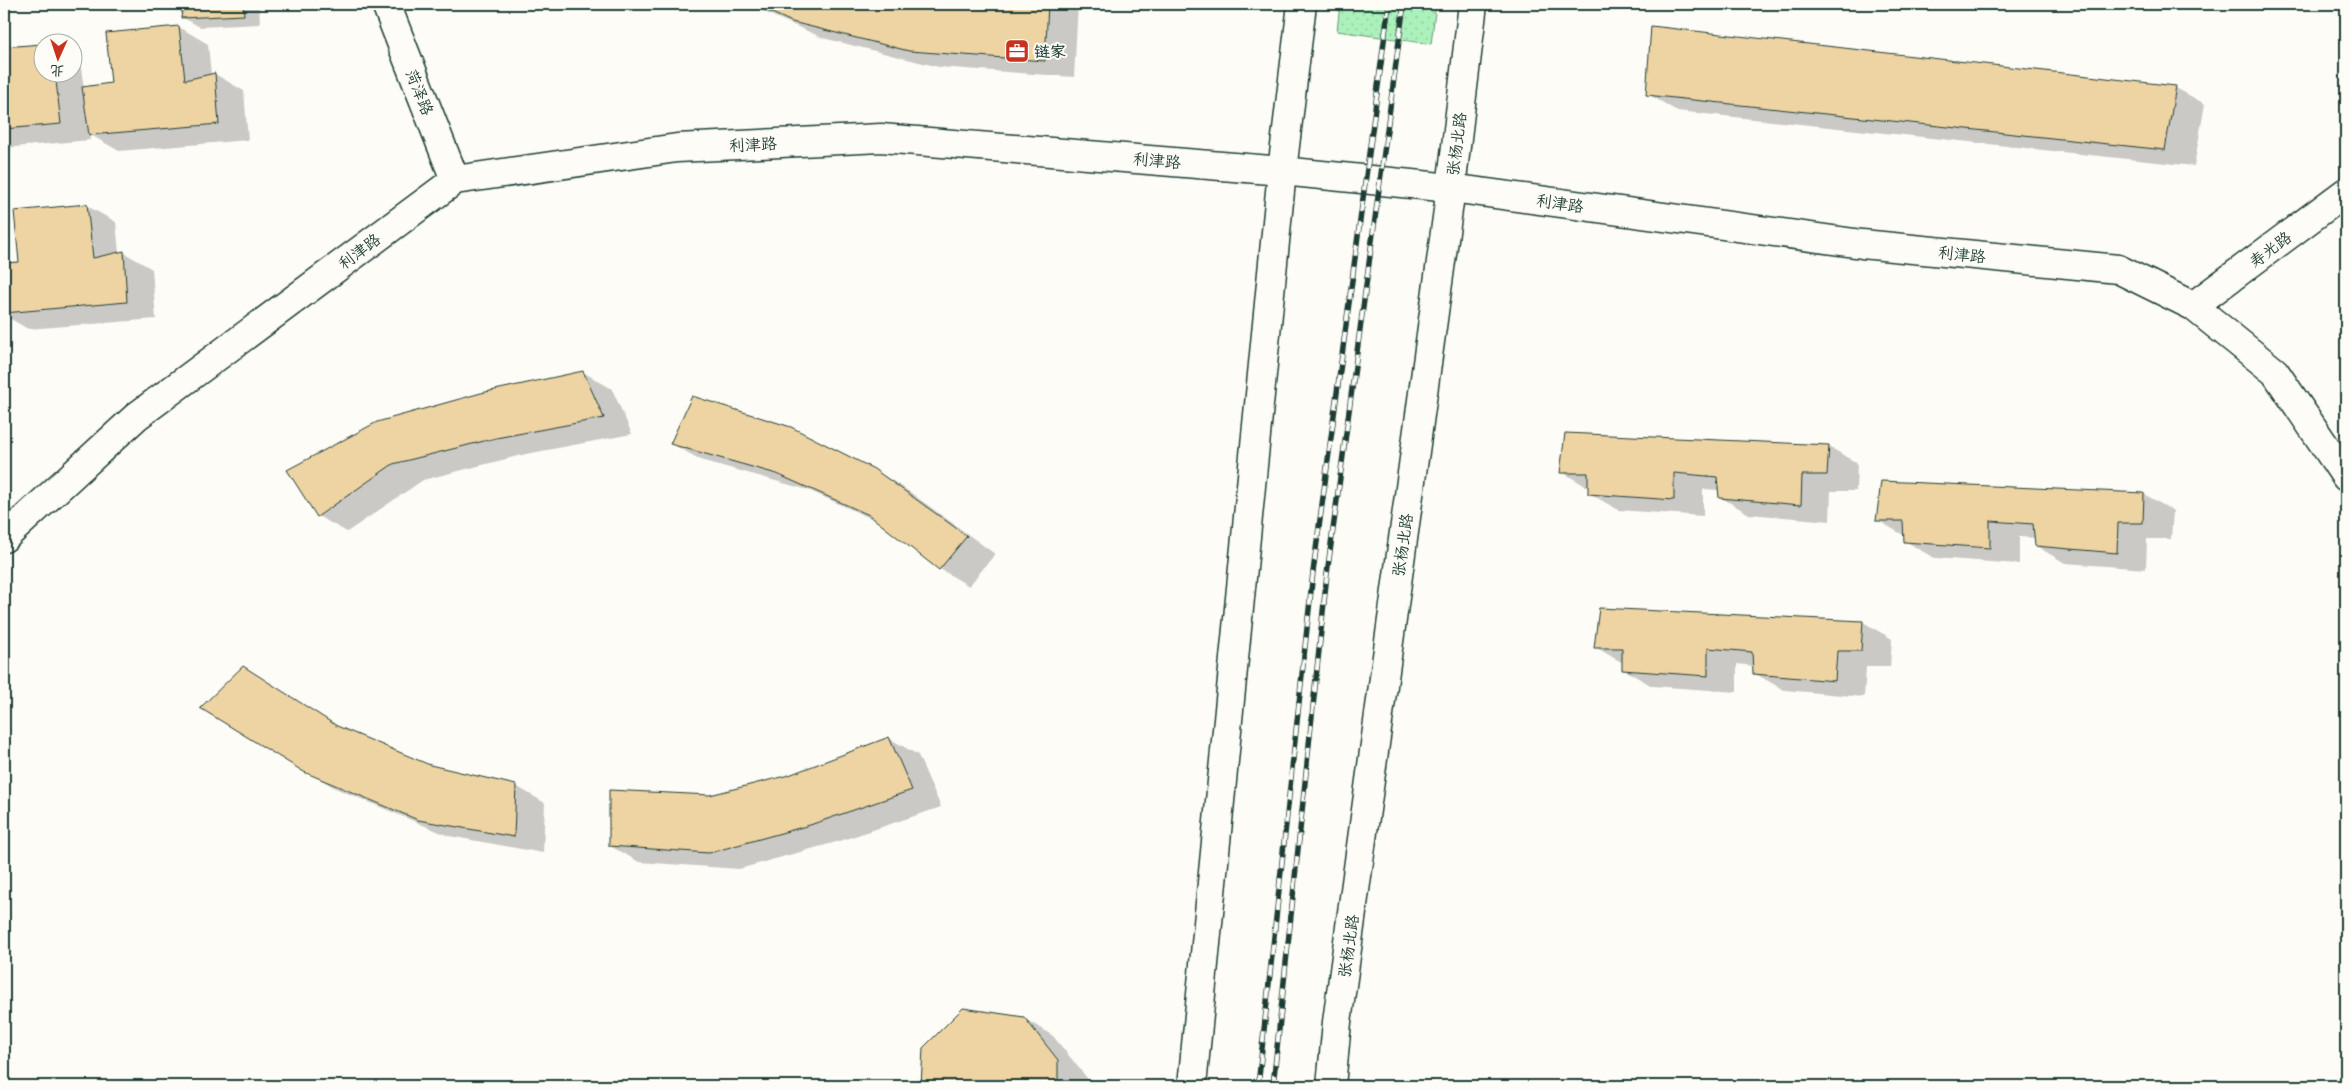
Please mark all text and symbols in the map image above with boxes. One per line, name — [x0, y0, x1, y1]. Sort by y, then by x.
north arrow — [32, 32, 82, 82]
office icon: 链家 — [1004, 38, 1030, 64]
place label: 链家 — [1034, 41, 1066, 61]
text: 北 — [50, 62, 65, 80]
street label: 菏泽路 — [402, 66, 438, 118]
street label: 张杨北路 — [1442, 111, 1470, 177]
street label: 利津路 — [729, 133, 777, 155]
street label: 利津路 — [1132, 148, 1182, 172]
street label: 利津路 — [1535, 190, 1585, 216]
street label: 寿光路 — [2245, 227, 2295, 271]
street label: 利津路 — [334, 229, 384, 273]
street label: 利津路 — [1937, 242, 1987, 266]
street label: 张杨北路 — [1388, 512, 1416, 578]
street label: 张杨北路 — [1334, 913, 1362, 979]

